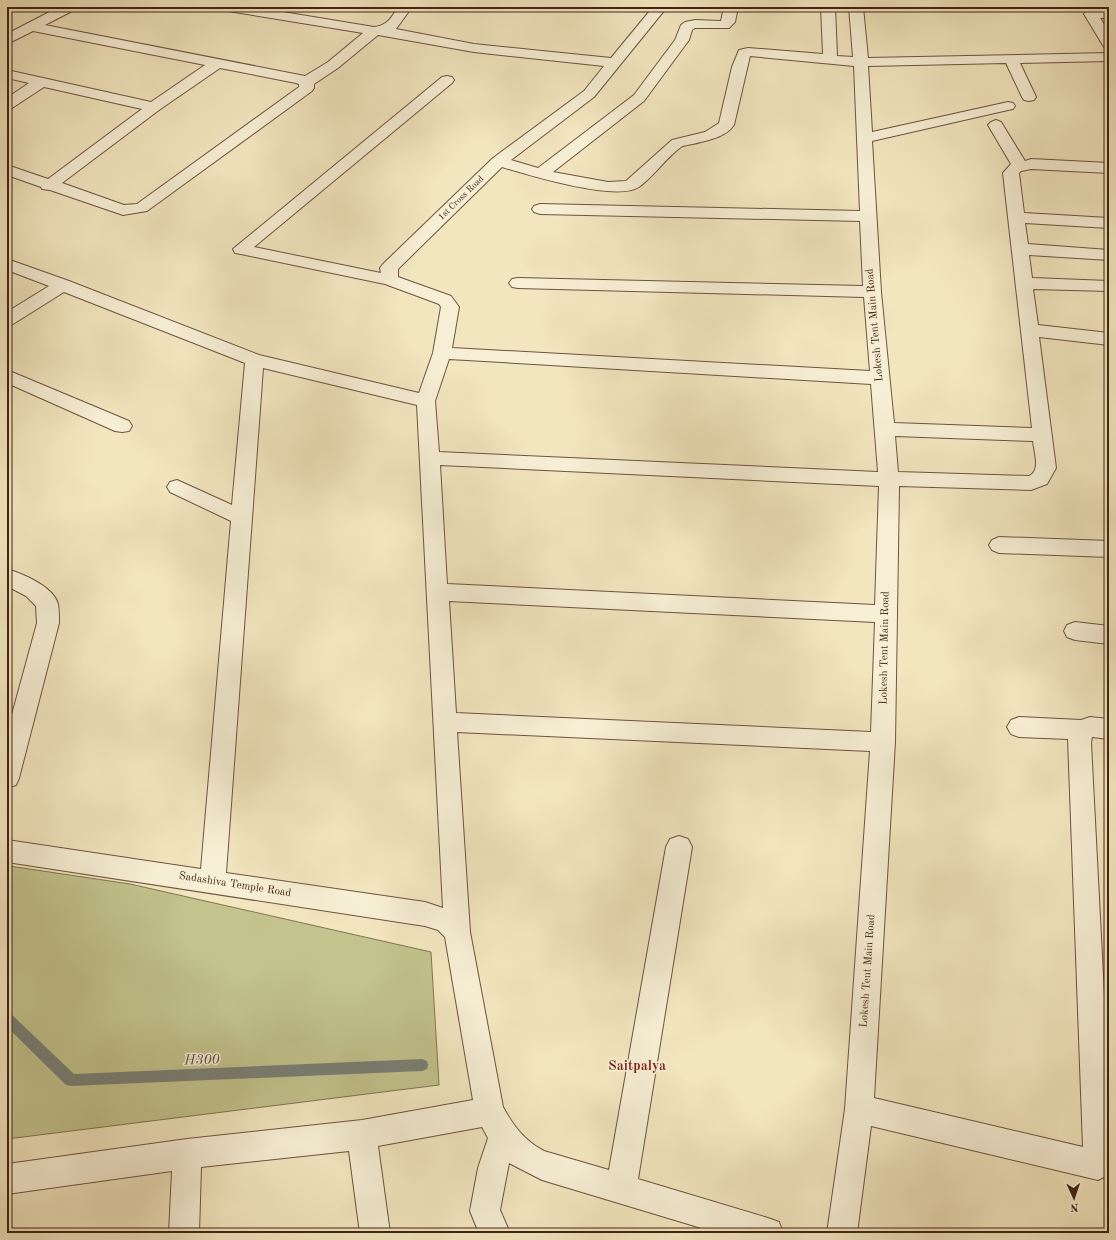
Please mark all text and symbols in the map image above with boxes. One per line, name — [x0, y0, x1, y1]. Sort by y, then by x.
street label: 1st Cross Road — [437, 174, 486, 222]
street label: Lokesh Tent Main Road — [865, 268, 885, 382]
street label: Lokesh Tent Main Road — [879, 591, 891, 705]
street label: Sadashiva Temple Road — [178, 871, 292, 899]
street label: Lokesh Tent Main Road — [859, 914, 877, 1028]
water label: H300 — [183, 1052, 220, 1068]
district label: Saitpalya — [608, 1059, 666, 1073]
north arrow — [1054, 1178, 1094, 1218]
text: N — [1069, 1201, 1079, 1212]

